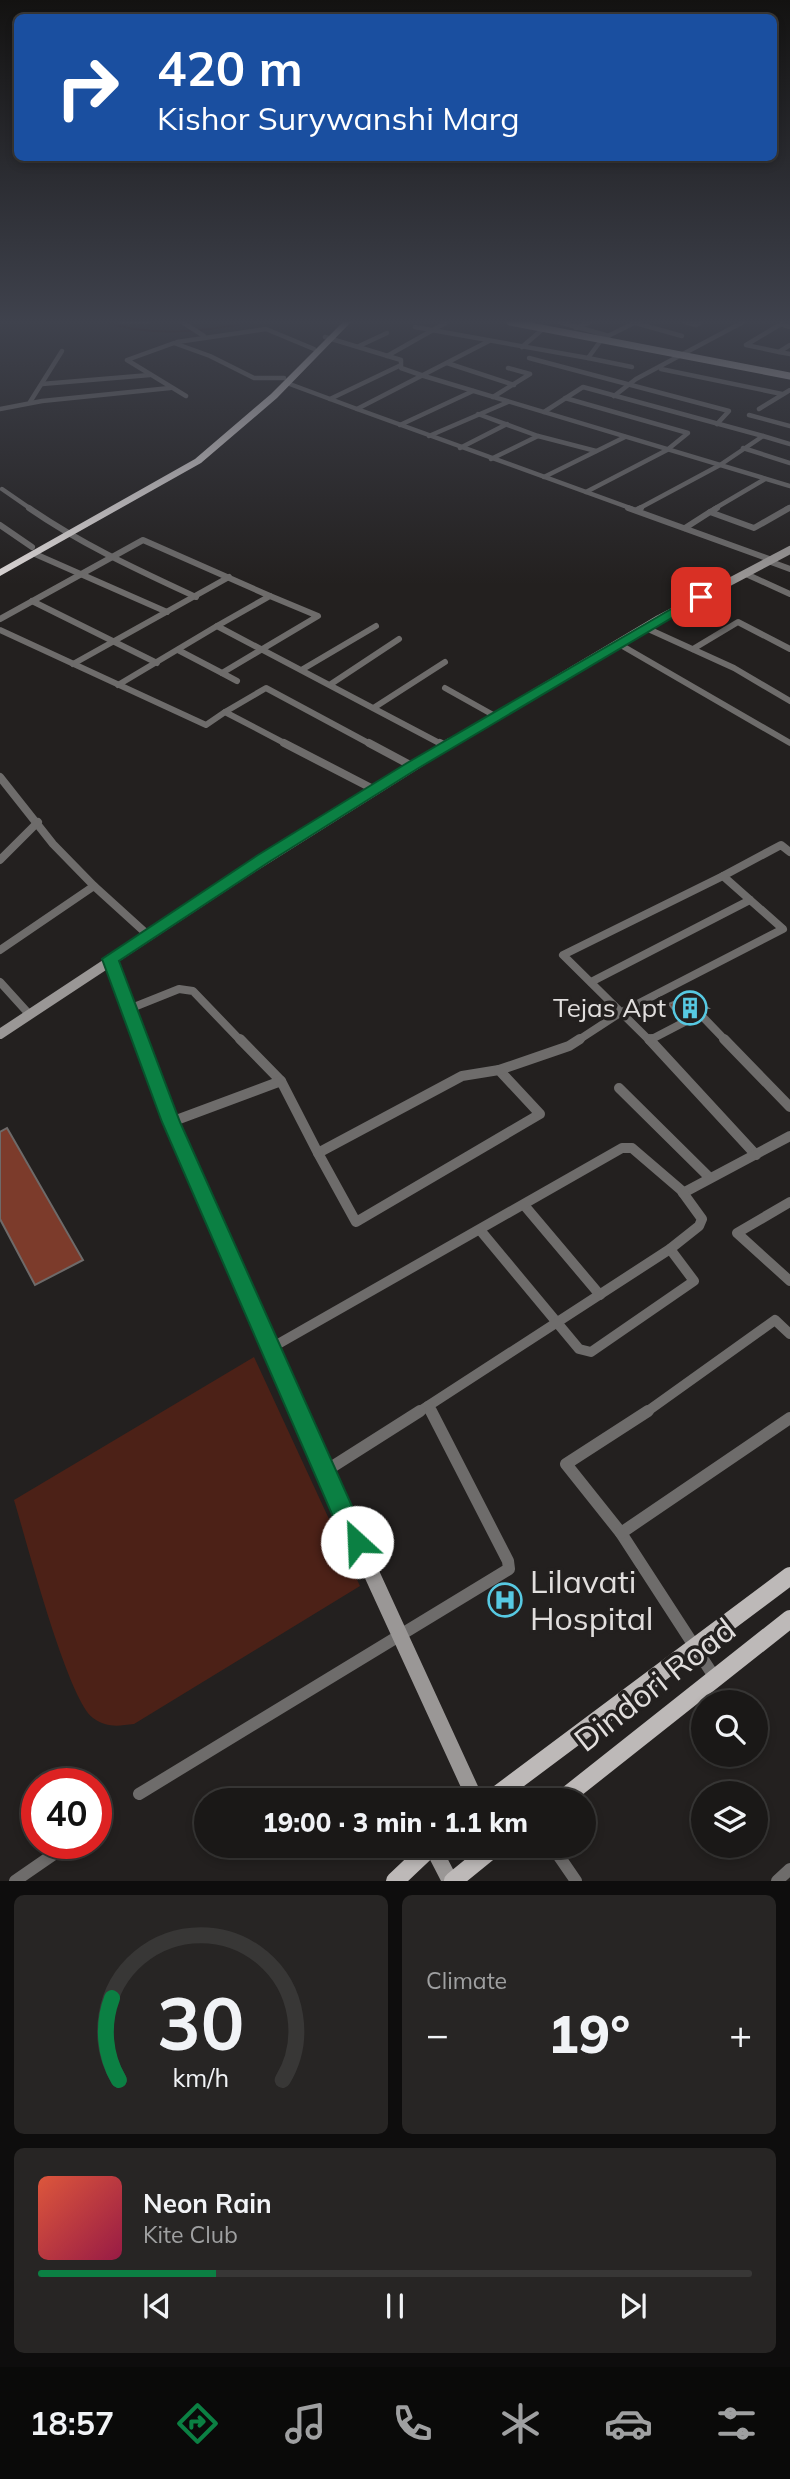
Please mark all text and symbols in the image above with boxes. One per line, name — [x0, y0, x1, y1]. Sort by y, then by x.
text: 420 m — [157, 37, 303, 98]
icon: right — [42, 42, 133, 133]
text: Kishor Surywanshi Marg — [157, 98, 520, 138]
pin — [671, 567, 731, 627]
icon: arrive — [682, 578, 720, 616]
building icon: Tejas Apt — [671, 989, 709, 1027]
place label: Tejas Apt — [553, 991, 666, 1024]
position arrow — [320, 1505, 394, 1579]
place label: Lilavati Hospital — [530, 1561, 654, 1638]
hospital icon: Lilavati Hospital — [486, 1581, 524, 1619]
street label: Dindori Road — [566, 1609, 743, 1760]
map controls — [691, 1690, 768, 1858]
button: search — [691, 1690, 768, 1767]
speed limit sign: 40 — [21, 1768, 112, 1859]
button: layers — [691, 1781, 768, 1858]
text: 19:00 · 3 min · 1.1 km — [262, 1806, 528, 1839]
text: Climate — [426, 1966, 507, 1995]
text: 30 — [157, 1978, 245, 2069]
text: 19° — [548, 2001, 630, 2066]
text: − — [426, 2010, 449, 2058]
text: + — [729, 2010, 752, 2058]
text: km/h — [173, 2062, 229, 2093]
text: Neon Rain — [143, 2187, 272, 2220]
text: Kite Club — [143, 2220, 238, 2249]
icon: previous — [138, 2287, 176, 2325]
icon: pause — [376, 2287, 414, 2325]
icon: next — [614, 2287, 652, 2325]
icon: directions — [173, 2399, 222, 2448]
icon: music — [281, 2399, 330, 2448]
icon: phone — [388, 2399, 437, 2448]
icon: climate — [496, 2399, 545, 2448]
icon: car — [604, 2399, 653, 2448]
icon: filters — [712, 2399, 761, 2448]
text: 18:57 — [29, 2403, 114, 2443]

